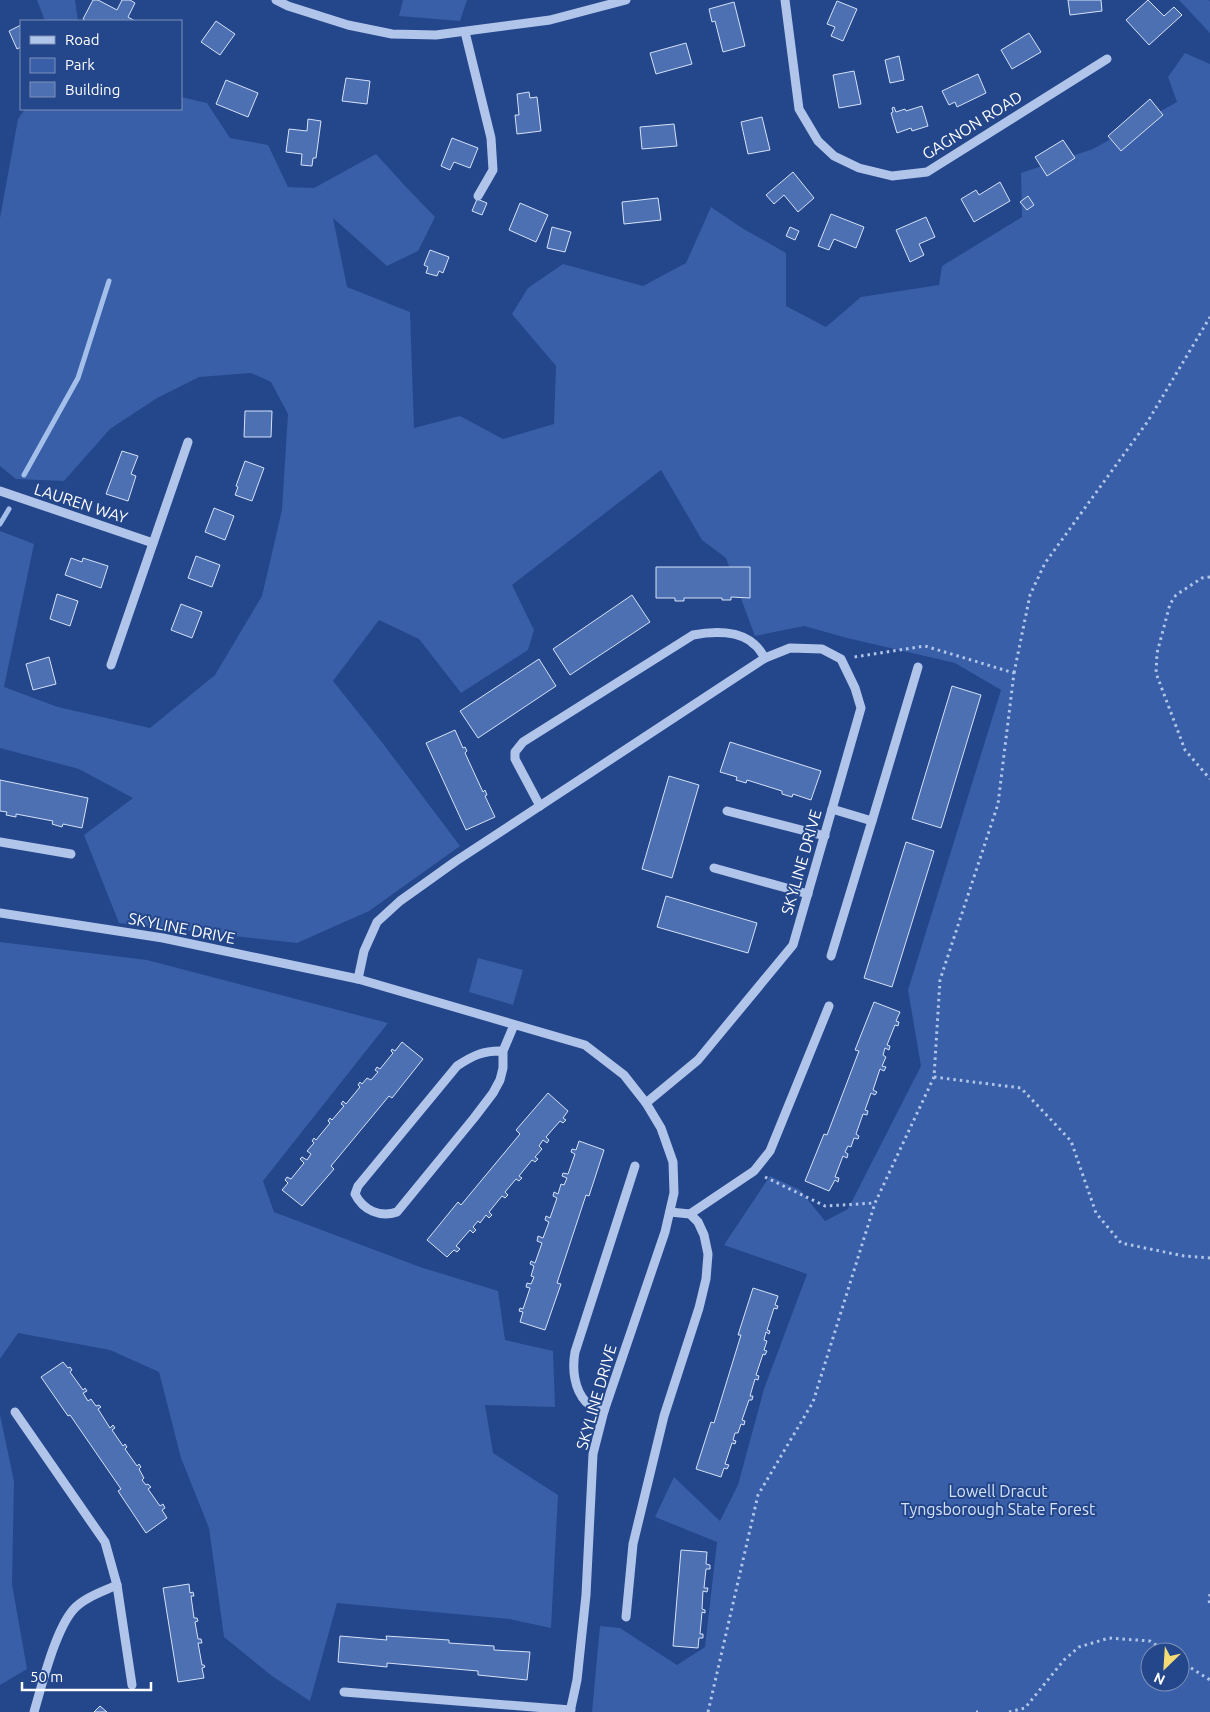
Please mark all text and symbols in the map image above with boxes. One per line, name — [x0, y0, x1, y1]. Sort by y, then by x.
legend — [20, 20, 182, 110]
text: Road — [65, 31, 100, 48]
text: Park — [65, 56, 95, 73]
text: Building — [65, 81, 120, 98]
street label: GAGNON ROAD — [919, 87, 1025, 163]
street label: LAUREN WAY — [32, 479, 131, 527]
street label: SKYLINE DRIVE — [777, 807, 825, 917]
street label: SKYLINE DRIVE — [127, 909, 237, 947]
street label: SKYLINE DRIVE — [572, 1342, 620, 1452]
park label: Lowell Dracut Tyngsborough State Forest — [901, 1482, 1096, 1518]
north arrow — [1140, 1642, 1190, 1692]
scale bar — [22, 1660, 151, 1692]
text: 50 m — [30, 1668, 63, 1685]
text: N — [1151, 1669, 1168, 1688]

